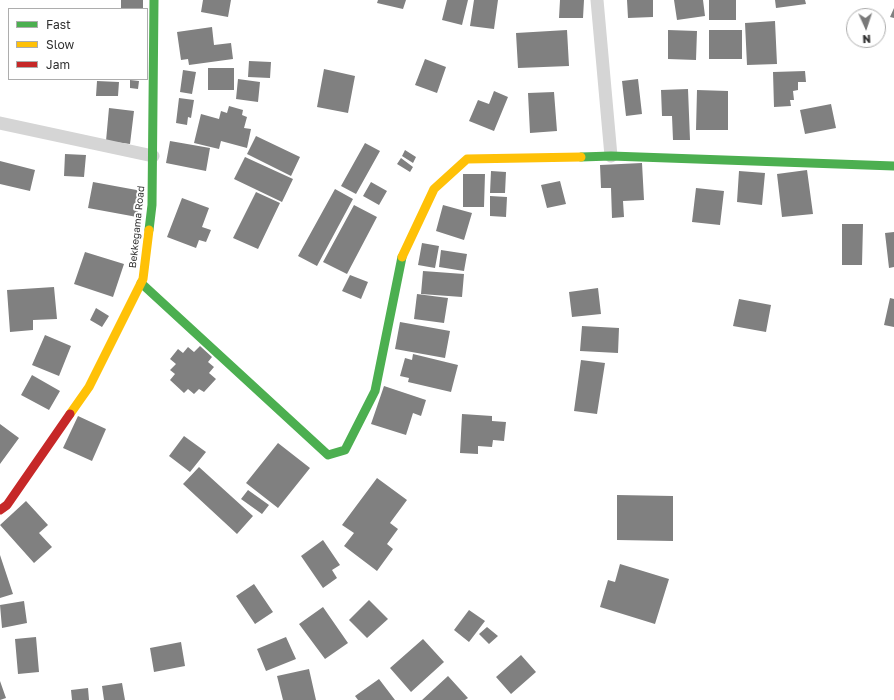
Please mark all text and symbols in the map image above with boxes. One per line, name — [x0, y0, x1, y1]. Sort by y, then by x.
legend — [8, 8, 148, 80]
north arrow — [846, 8, 886, 48]
text: Fast — [46, 17, 71, 32]
text: N — [862, 33, 871, 46]
text: Slow — [46, 37, 74, 52]
text: Jam — [46, 57, 70, 72]
street label: Bekkegama Road — [127, 185, 147, 269]

